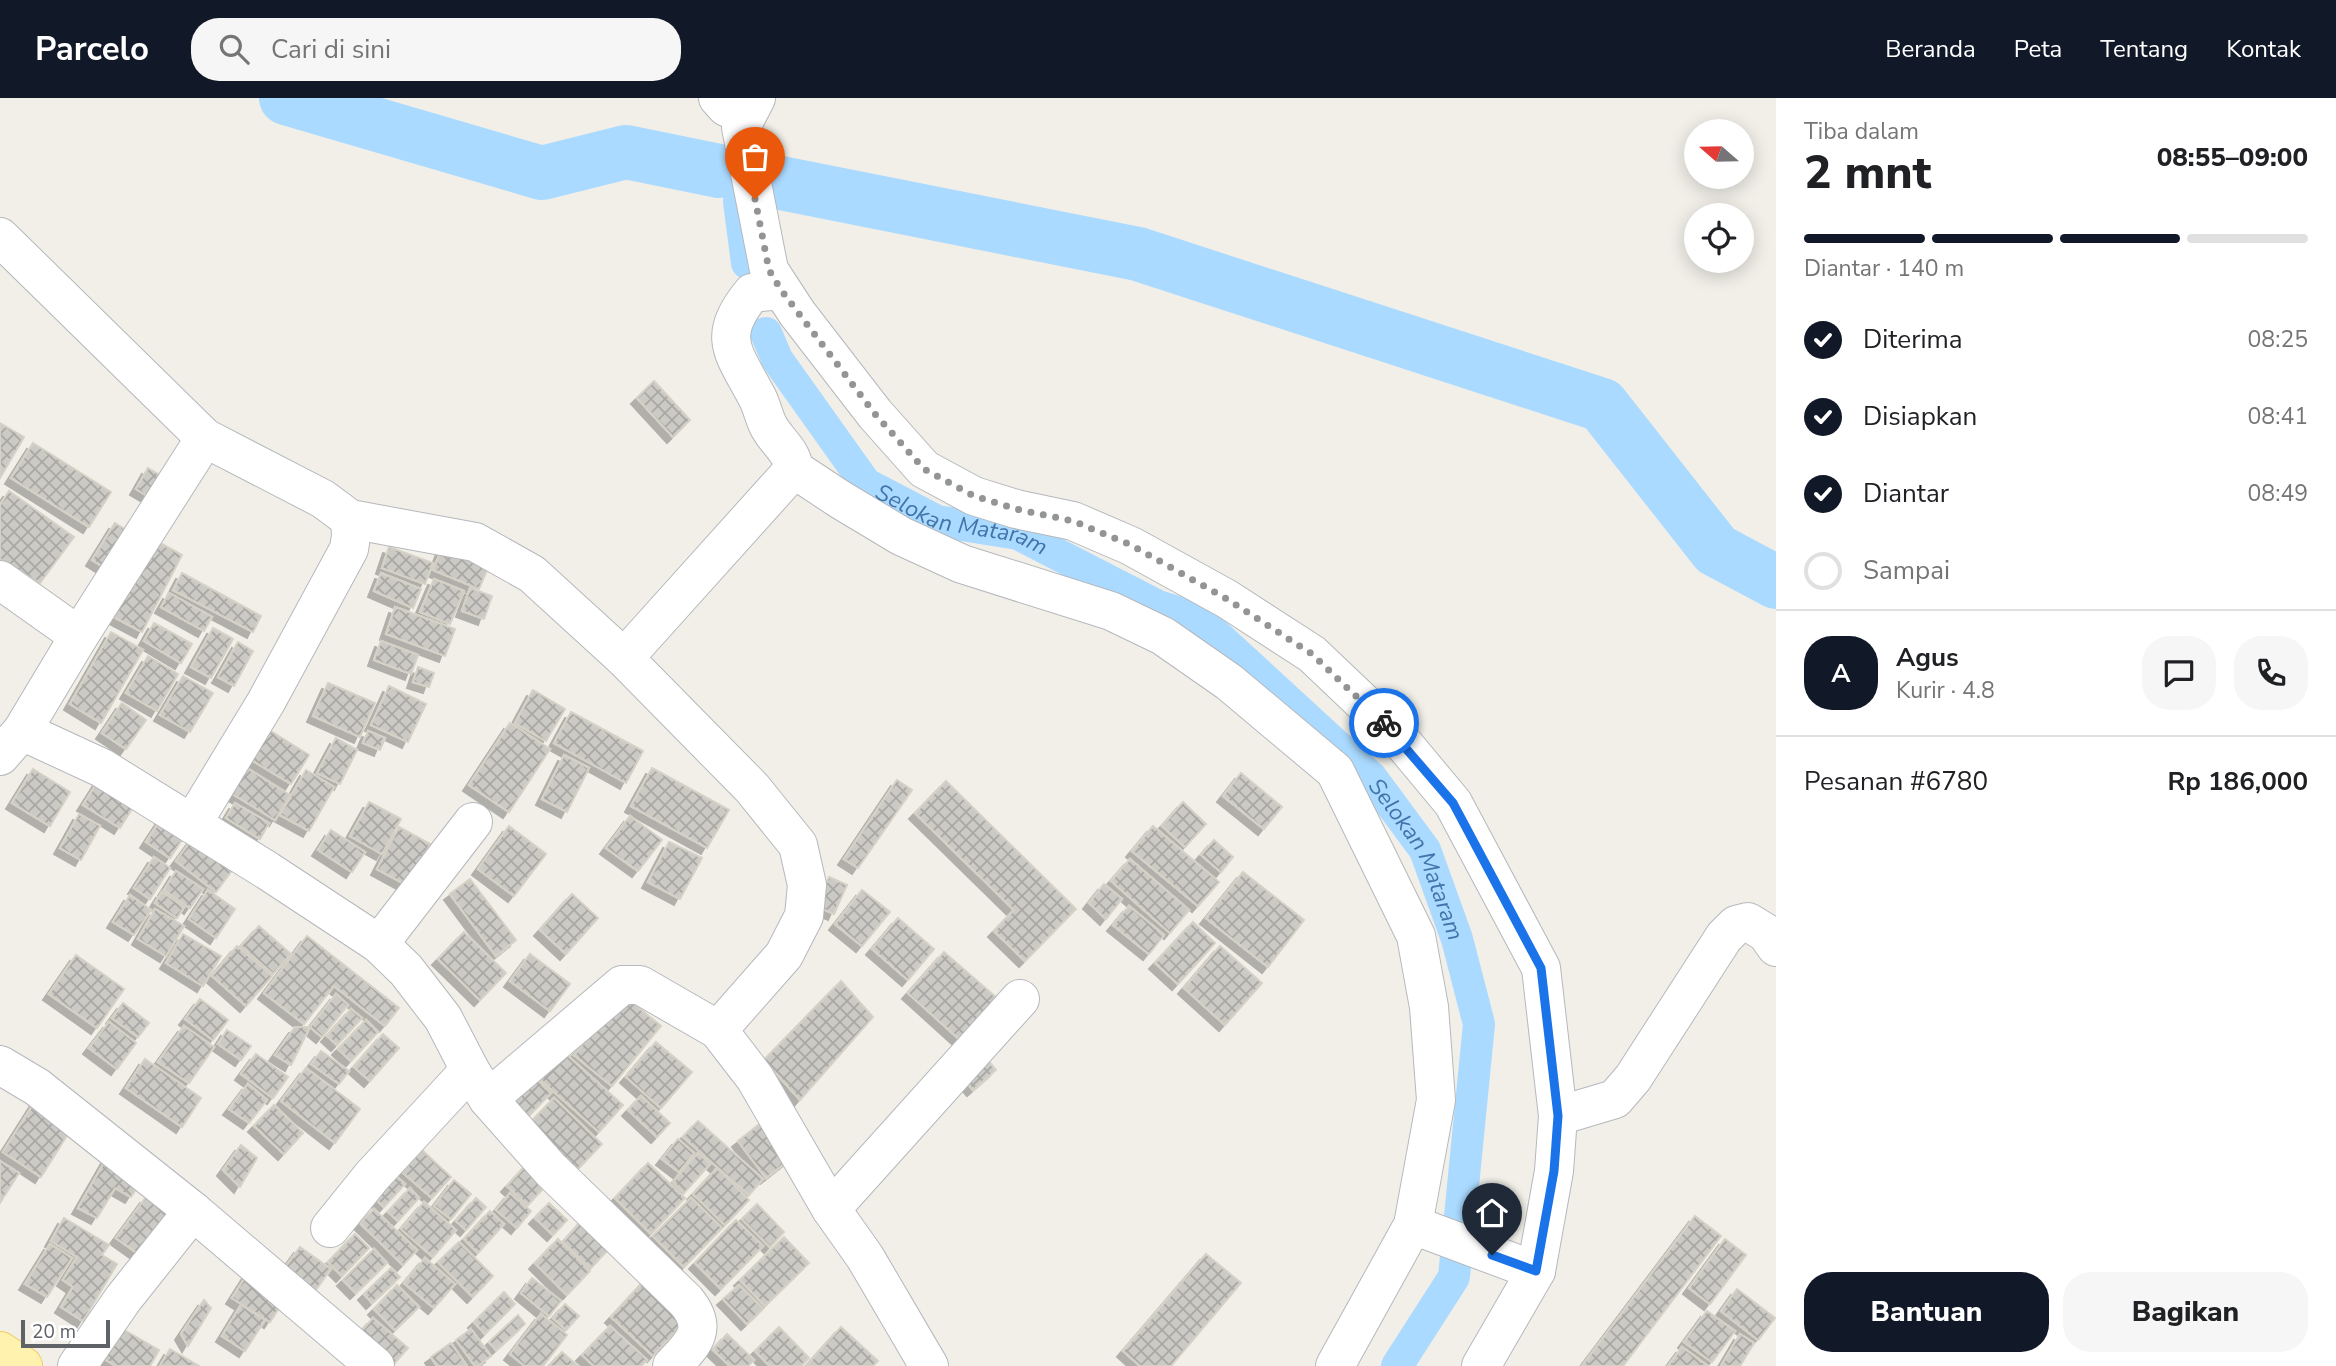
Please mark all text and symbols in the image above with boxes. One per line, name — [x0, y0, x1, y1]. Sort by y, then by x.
search box — [191, 18, 681, 81]
text: Parcelo — [35, 27, 149, 72]
icon: search — [215, 30, 253, 68]
text: Cari di sini — [271, 32, 391, 67]
text: Beranda — [1885, 33, 1976, 65]
text: Peta — [2014, 33, 2062, 65]
text: Tentang — [2100, 33, 2188, 65]
text: Kontak — [2226, 33, 2301, 65]
text: Tiba dalam — [1804, 116, 1919, 147]
north arrow — [1684, 119, 1754, 189]
map controls — [1684, 119, 1754, 273]
pin — [725, 127, 785, 199]
icon: bag — [736, 138, 774, 176]
text: 08:55–09:00 — [2157, 140, 2308, 175]
text: 2 mnt — [1804, 141, 1931, 204]
button: locate — [1684, 203, 1754, 273]
text: Diantar · 140 m — [1804, 253, 1964, 284]
icon: check — [1804, 321, 1842, 359]
text: Diterima — [1863, 322, 1963, 357]
text: 08:25 — [2248, 324, 2308, 355]
icon: check — [1804, 398, 1842, 436]
text: Disiapkan — [1863, 399, 1977, 434]
text: 08:41 — [2248, 401, 2308, 432]
icon: check — [1804, 475, 1842, 513]
water label: Selokan Mataram — [870, 476, 1053, 562]
text: Diantar — [1863, 476, 1949, 511]
text: 08:49 — [2248, 478, 2308, 509]
text: Sampai — [1863, 553, 1950, 588]
button: chat — [2142, 636, 2216, 710]
button: phone — [2234, 636, 2308, 710]
text: Agus — [1896, 640, 1959, 675]
text: A — [1831, 656, 1851, 691]
text: Kurir · 4.8 — [1896, 675, 1995, 706]
courier — [1349, 688, 1419, 758]
icon: bike — [1365, 704, 1403, 742]
text: Pesanan #6780 — [1804, 764, 1988, 799]
text: Rp 186,000 — [2167, 764, 2308, 799]
water label: Selokan Mataram — [1361, 772, 1472, 944]
pin — [1462, 1183, 1522, 1255]
icon: home — [1473, 1194, 1511, 1232]
button: Bantuan — [1804, 1272, 2049, 1352]
button: Bagikan — [2063, 1272, 2308, 1352]
scale bar — [21, 1317, 110, 1349]
text: 20 m — [32, 1319, 76, 1345]

